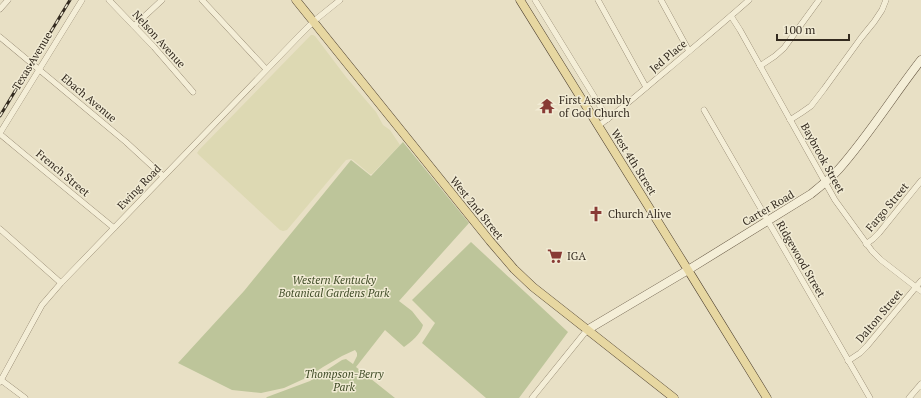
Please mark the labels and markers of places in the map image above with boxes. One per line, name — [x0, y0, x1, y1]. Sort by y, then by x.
place label: First Assembly of God Church — [559, 93, 631, 120]
temple icon: First Assembly of God Church — [538, 97, 556, 115]
church icon: Church Alive — [587, 205, 605, 223]
place label: Church Alive — [608, 207, 672, 221]
supermarket icon: IGA — [546, 247, 564, 265]
place label: IGA — [567, 249, 586, 263]

